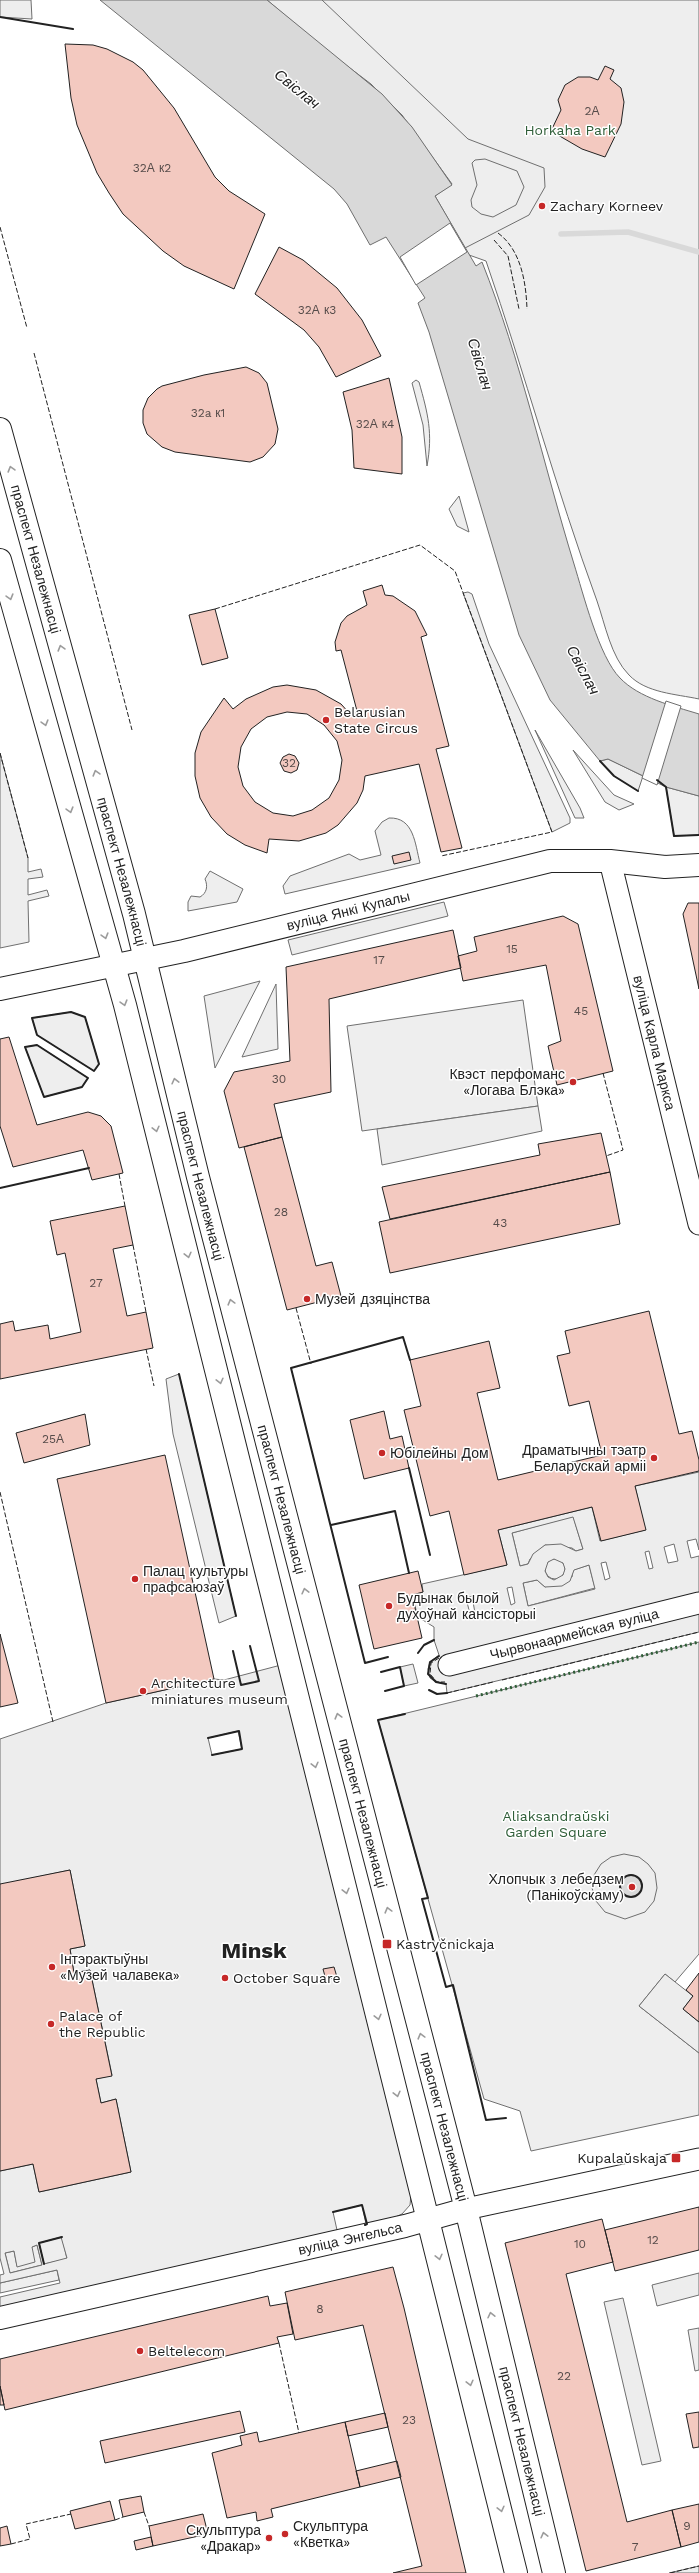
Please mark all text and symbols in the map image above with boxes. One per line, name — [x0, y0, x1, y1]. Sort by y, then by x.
water label: Свіслач — [271, 65, 323, 113]
house number: 2А — [585, 104, 600, 118]
park label: Horkaha Park — [524, 122, 616, 138]
house number: 32А к2 — [133, 161, 171, 175]
place label: Zachary Korneev — [550, 198, 664, 214]
marker: Zachary Korneev — [537, 201, 547, 211]
house number: 32А к3 — [298, 303, 336, 317]
water label: Свіслач — [464, 336, 496, 392]
house number: 32a к1 — [191, 406, 225, 420]
house number: 32А к4 — [356, 417, 394, 431]
one-way arrow — [7, 465, 16, 472]
street label: праспект Незалежнасці — [8, 483, 64, 635]
one-way arrow — [6, 594, 14, 601]
water label: Свіслач — [563, 642, 604, 698]
one-way arrow — [57, 644, 66, 651]
place label: Belarusian State Circus — [334, 704, 418, 736]
marker: Belarusian State Circus — [321, 715, 331, 725]
one-way arrow — [41, 719, 49, 726]
house number: 32 — [282, 756, 296, 770]
one-way arrow — [92, 770, 101, 777]
street label: праспект Незалежнасці — [94, 795, 150, 948]
one-way arrow — [65, 807, 74, 814]
street label: вуліца Янкі Купалы — [285, 888, 412, 933]
one-way arrow — [100, 932, 108, 939]
house number: 15 — [506, 942, 518, 956]
house number: 17 — [373, 953, 385, 967]
street label: вуліца Карла Маркса — [630, 974, 679, 1112]
one-way arrow — [119, 1000, 128, 1007]
house number: 45 — [574, 1004, 588, 1018]
place label: Квэст перфоманс «Логава Блэка» — [449, 1066, 565, 1098]
house number: 30 — [272, 1072, 286, 1086]
marker: Квэст перфоманс «Логава Блэка» — [568, 1077, 578, 1087]
one-way arrow — [171, 1078, 180, 1085]
street label: праспект Незалежнасці — [174, 1109, 227, 1262]
one-way arrow — [151, 1126, 160, 1133]
house number: 28 — [274, 1205, 288, 1219]
house number: 43 — [493, 1216, 507, 1230]
one-way arrow — [183, 1252, 191, 1259]
house number: 27 — [89, 1276, 103, 1290]
place label: Музей дзяцінства — [315, 1291, 430, 1307]
marker: Музей дзяцінства — [302, 1294, 312, 1304]
one-way arrow — [227, 1299, 236, 1306]
one-way arrow — [215, 1378, 223, 1385]
street label: праспект Незалежнасці — [255, 1423, 309, 1576]
house number: 25А — [42, 1432, 64, 1446]
place label: Драматычны тэатр Беларускай арміі — [522, 1442, 646, 1474]
place label: Юбілейны Дом — [390, 1445, 489, 1461]
marker: Юбілейны Дом — [377, 1448, 387, 1458]
marker: Драматычны тэатр Беларускай арміі — [649, 1453, 659, 1463]
place label: Палац культуры прафсаюзаў — [143, 1563, 248, 1595]
marker: Палац культуры прафсаюзаў — [130, 1574, 140, 1584]
one-way arrow — [302, 1587, 310, 1594]
place label: Будынак былой духоўнай кансісторыі — [397, 1590, 536, 1622]
marker: Будынак былой духоўнай кансісторыі — [384, 1601, 394, 1611]
street label: Чырвонаармейская вуліца — [488, 1605, 660, 1663]
place label: Architecture miniatures museum — [151, 1675, 288, 1707]
marker: Architecture miniatures museum — [138, 1686, 148, 1696]
one-way arrow — [334, 1713, 343, 1720]
street label: праспект Незалежнасці — [336, 1737, 390, 1889]
one-way arrow — [310, 1761, 319, 1768]
park label: Aliaksandraŭski Garden Square — [503, 1808, 609, 1840]
place label: Хлопчык з лебедзем (Панікоўскаму) — [489, 1871, 624, 1903]
marker: Хлопчык з лебедзем (Панікоўскаму) — [627, 1882, 637, 1892]
one-way arrow — [342, 1887, 350, 1894]
one-way arrow — [384, 1907, 393, 1914]
place label: Kastryčnickaja — [396, 1936, 495, 1952]
district label: Minsk — [221, 1938, 287, 1963]
marker: Kastryčnickaja — [381, 1938, 393, 1950]
place label: Інтэрактыўны «Музей чалавека» — [60, 1951, 180, 1983]
marker: Інтэрактыўны «Музей чалавека» — [47, 1962, 57, 1972]
place label: October Square — [233, 1970, 340, 1986]
marker: October Square — [220, 1973, 230, 1983]
place label: Palace of the Republic — [59, 2008, 146, 2040]
one-way arrow — [373, 2013, 382, 2020]
marker: Palace of the Republic — [46, 2019, 56, 2029]
one-way arrow — [417, 2033, 426, 2040]
street label: праспект Незалежнасці — [418, 2050, 472, 2203]
one-way arrow — [393, 2091, 401, 2097]
place label: Kupalaŭskaja — [577, 2150, 667, 2166]
marker: Kupalaŭskaja — [670, 2152, 682, 2164]
street label: вуліца Энгельса — [297, 2219, 404, 2258]
house number: 12 — [647, 2233, 659, 2247]
house number: 10 — [574, 2237, 586, 2251]
one-way arrow — [434, 2254, 442, 2260]
house number: 8 — [316, 2302, 324, 2316]
one-way arrow — [487, 2312, 495, 2318]
place label: Beltelecom — [148, 2343, 225, 2359]
marker: Beltelecom — [135, 2346, 145, 2356]
street label: праспект Незалежнасці — [496, 2365, 548, 2518]
house number: 22 — [557, 2369, 571, 2383]
one-way arrow — [465, 2380, 473, 2386]
house number: 23 — [402, 2413, 416, 2427]
one-way arrow — [496, 2506, 505, 2513]
place label: Скульптура «Кветка» — [293, 2518, 368, 2550]
house number: 9 — [683, 2519, 691, 2533]
place label: Скульптура «Дракар» — [186, 2522, 261, 2554]
marker: Скульптура «Кветка» — [280, 2529, 290, 2539]
one-way arrow — [541, 2532, 549, 2538]
marker: Скульптура «Дракар» — [264, 2533, 274, 2543]
house number: 7 — [632, 2540, 639, 2554]

